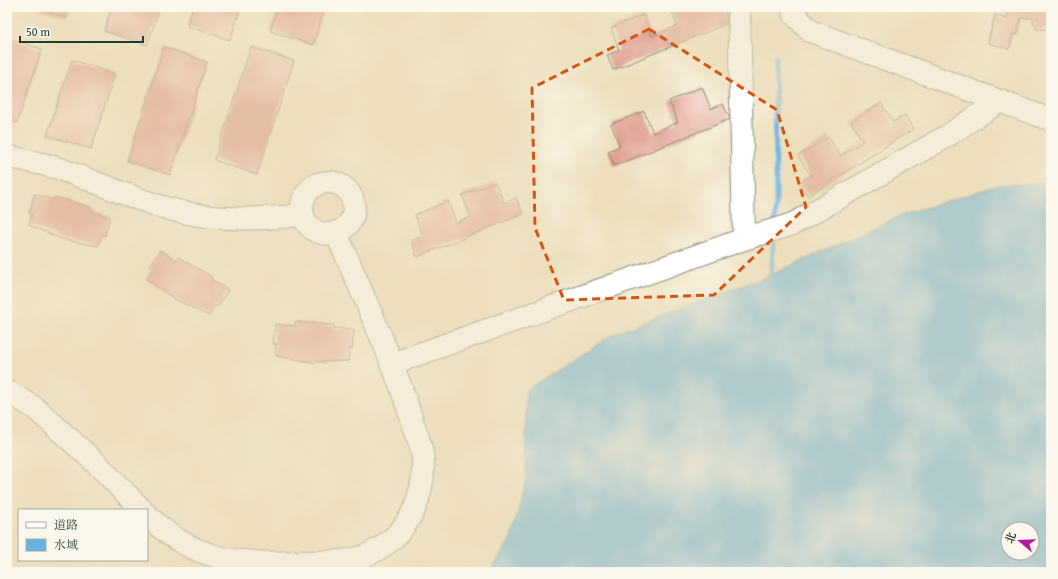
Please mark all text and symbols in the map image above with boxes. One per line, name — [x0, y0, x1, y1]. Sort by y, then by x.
scale bar — [20, 18, 143, 44]
text: 50 m — [26, 23, 50, 40]
legend — [18, 509, 148, 561]
text: 道路 — [54, 516, 78, 533]
north arrow — [1000, 521, 1040, 561]
text: 北 — [1001, 530, 1020, 546]
text: 水域 — [54, 536, 78, 553]

